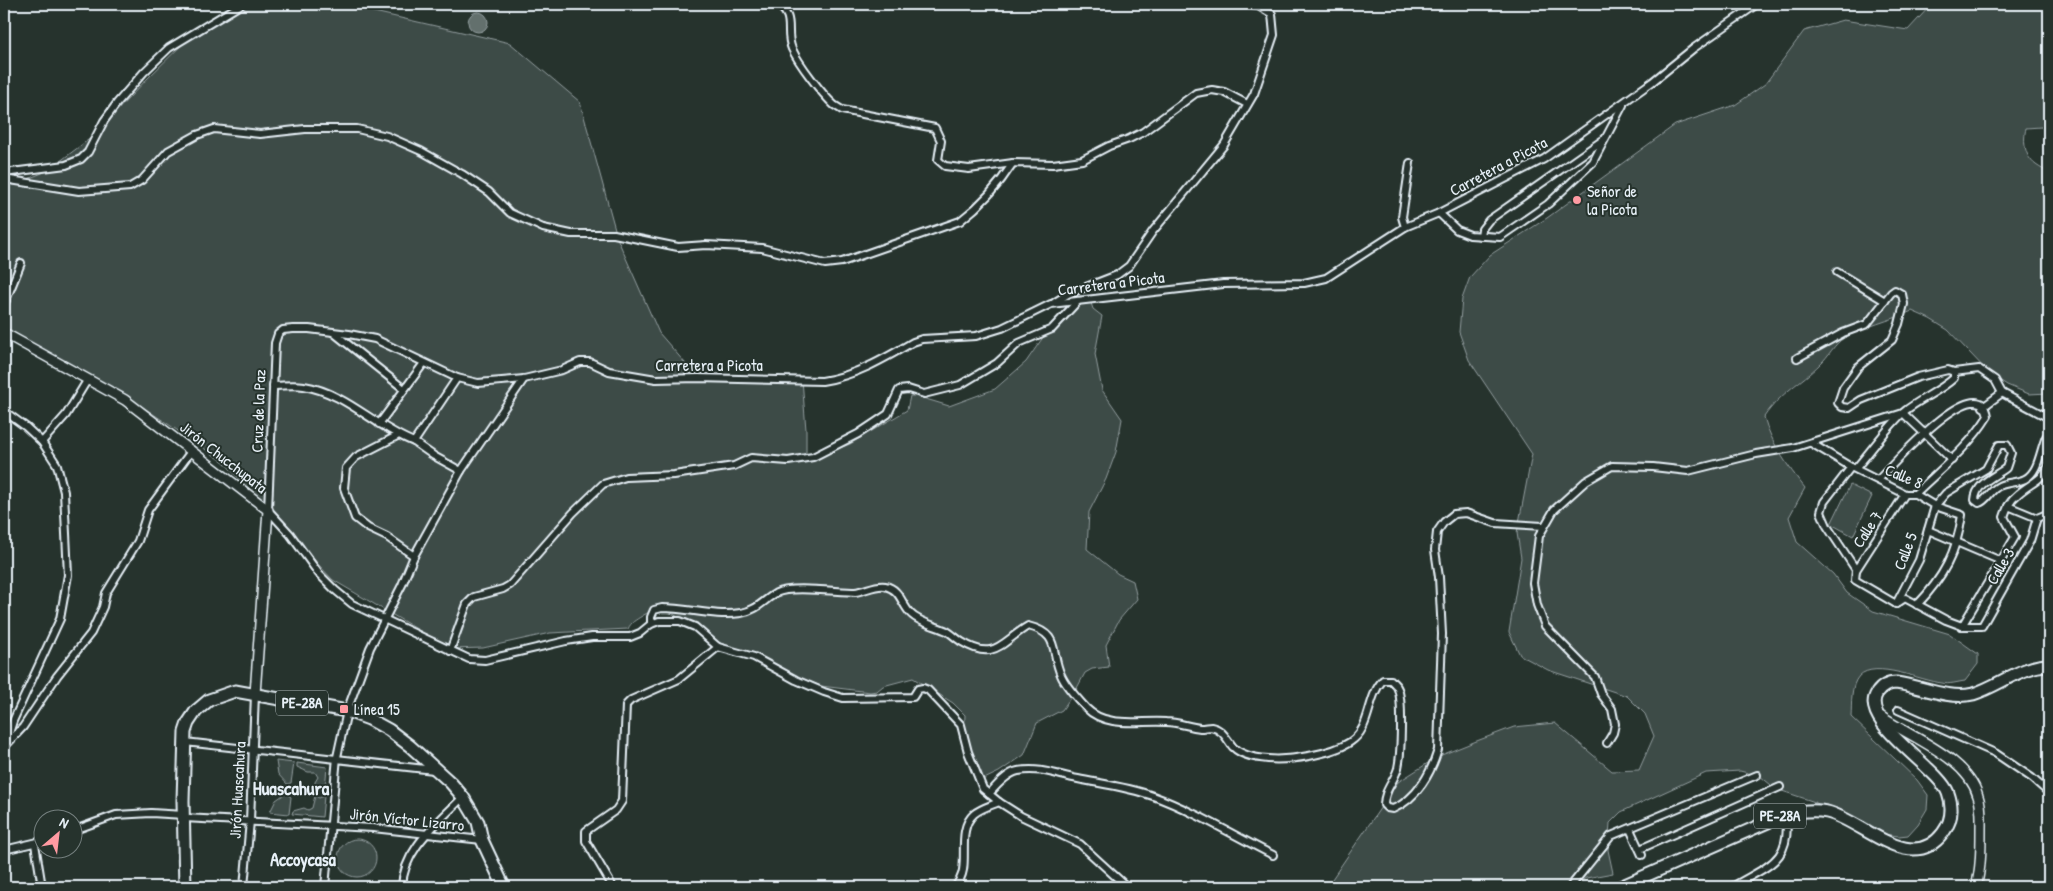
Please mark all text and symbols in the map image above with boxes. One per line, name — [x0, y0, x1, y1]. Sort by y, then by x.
street label: Carretera a Picota — [1445, 131, 1551, 201]
place label: Señor de la Picota — [1587, 180, 1637, 220]
marker: Señor de la Picota — [1571, 194, 1583, 206]
street label: Carretera a Picota — [1056, 266, 1166, 300]
street label: Carretera a Picota — [655, 354, 763, 376]
street label: Cruz de la Paz — [246, 369, 270, 453]
street label: Jirón Chucchupata — [176, 416, 272, 498]
street label: Calle 8 — [1882, 458, 1926, 494]
street label: Calle 7 — [1847, 506, 1887, 552]
street label: Calle 5 — [1888, 529, 1922, 573]
street label: Calle 3 — [1981, 544, 2019, 588]
road number: PE-28A — [276, 690, 328, 716]
place label: Línea 15 — [354, 698, 400, 720]
marker: Línea 15 — [338, 703, 350, 715]
street label: Jirón Huascahura — [223, 741, 251, 839]
district label: Huascahura — [253, 775, 330, 801]
street label: Jirón Víctor Lizarro — [349, 802, 466, 836]
road number: PE-28A — [1754, 804, 1806, 828]
north arrow — [32, 808, 82, 858]
text: N — [57, 812, 73, 832]
district label: Accoycasa — [270, 847, 337, 873]

